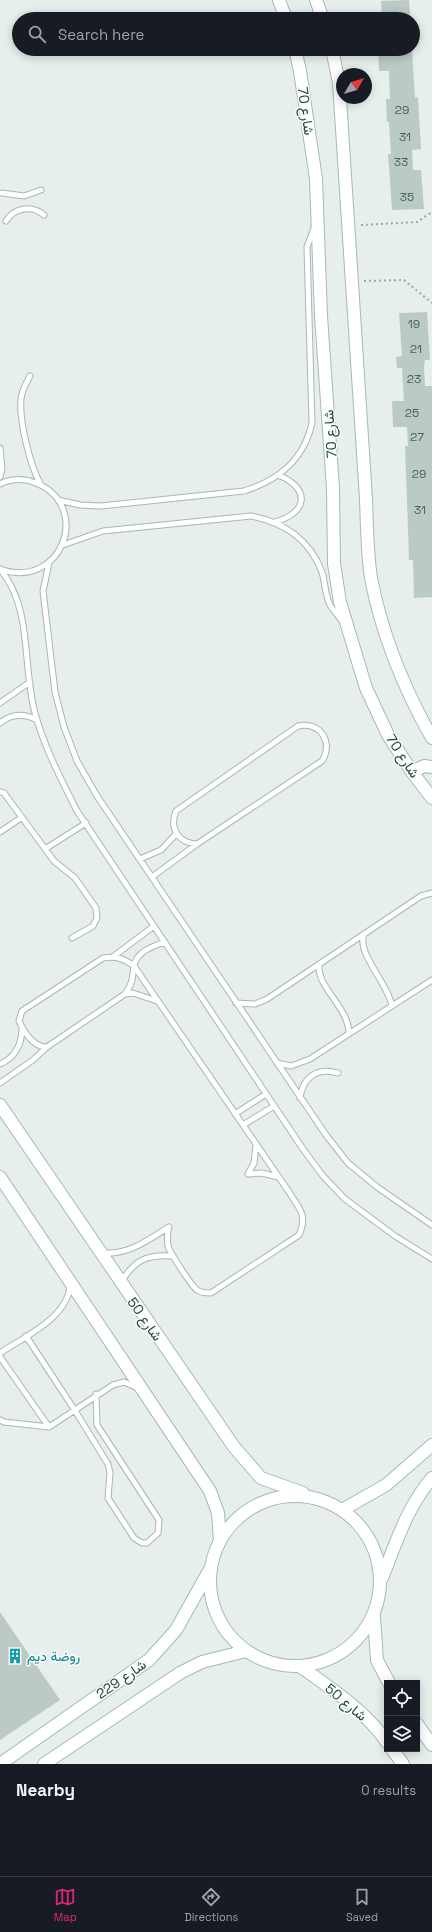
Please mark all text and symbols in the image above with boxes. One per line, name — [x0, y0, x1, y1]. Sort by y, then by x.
search box — [12, 12, 420, 56]
icon: search — [26, 23, 48, 45]
text: Search here — [58, 25, 144, 44]
north arrow — [336, 68, 372, 104]
street label: شارع 70 — [292, 86, 318, 137]
house number: 29 — [395, 102, 409, 118]
house number: 31 — [399, 129, 411, 145]
house number: 33 — [394, 154, 408, 170]
house number: 35 — [400, 189, 414, 205]
house number: 19 — [408, 316, 420, 332]
house number: 21 — [410, 341, 422, 357]
house number: 23 — [407, 371, 421, 387]
house number: 25 — [405, 405, 419, 421]
street label: شارع 70 — [319, 409, 343, 459]
house number: 27 — [410, 429, 424, 445]
house number: 29 — [412, 466, 426, 482]
house number: 31 — [414, 502, 426, 518]
street label: شارع 70 — [381, 731, 424, 782]
street label: شارع 50 — [122, 1294, 166, 1345]
building icon: روضة ديم — [6, 1647, 24, 1665]
place label: روضة ديم — [27, 1647, 81, 1665]
street label: شارع 229 — [92, 1655, 151, 1704]
street label: شارع 50 — [320, 1679, 371, 1726]
map controls — [384, 1680, 420, 1752]
button: locate — [384, 1680, 420, 1716]
button: layers — [384, 1716, 420, 1752]
text: Nearby — [16, 1779, 75, 1801]
text: 0 results — [361, 1782, 416, 1799]
tab: Map — [54, 1886, 77, 1924]
tab: Directions — [184, 1886, 238, 1924]
tab: Saved — [346, 1886, 378, 1924]

